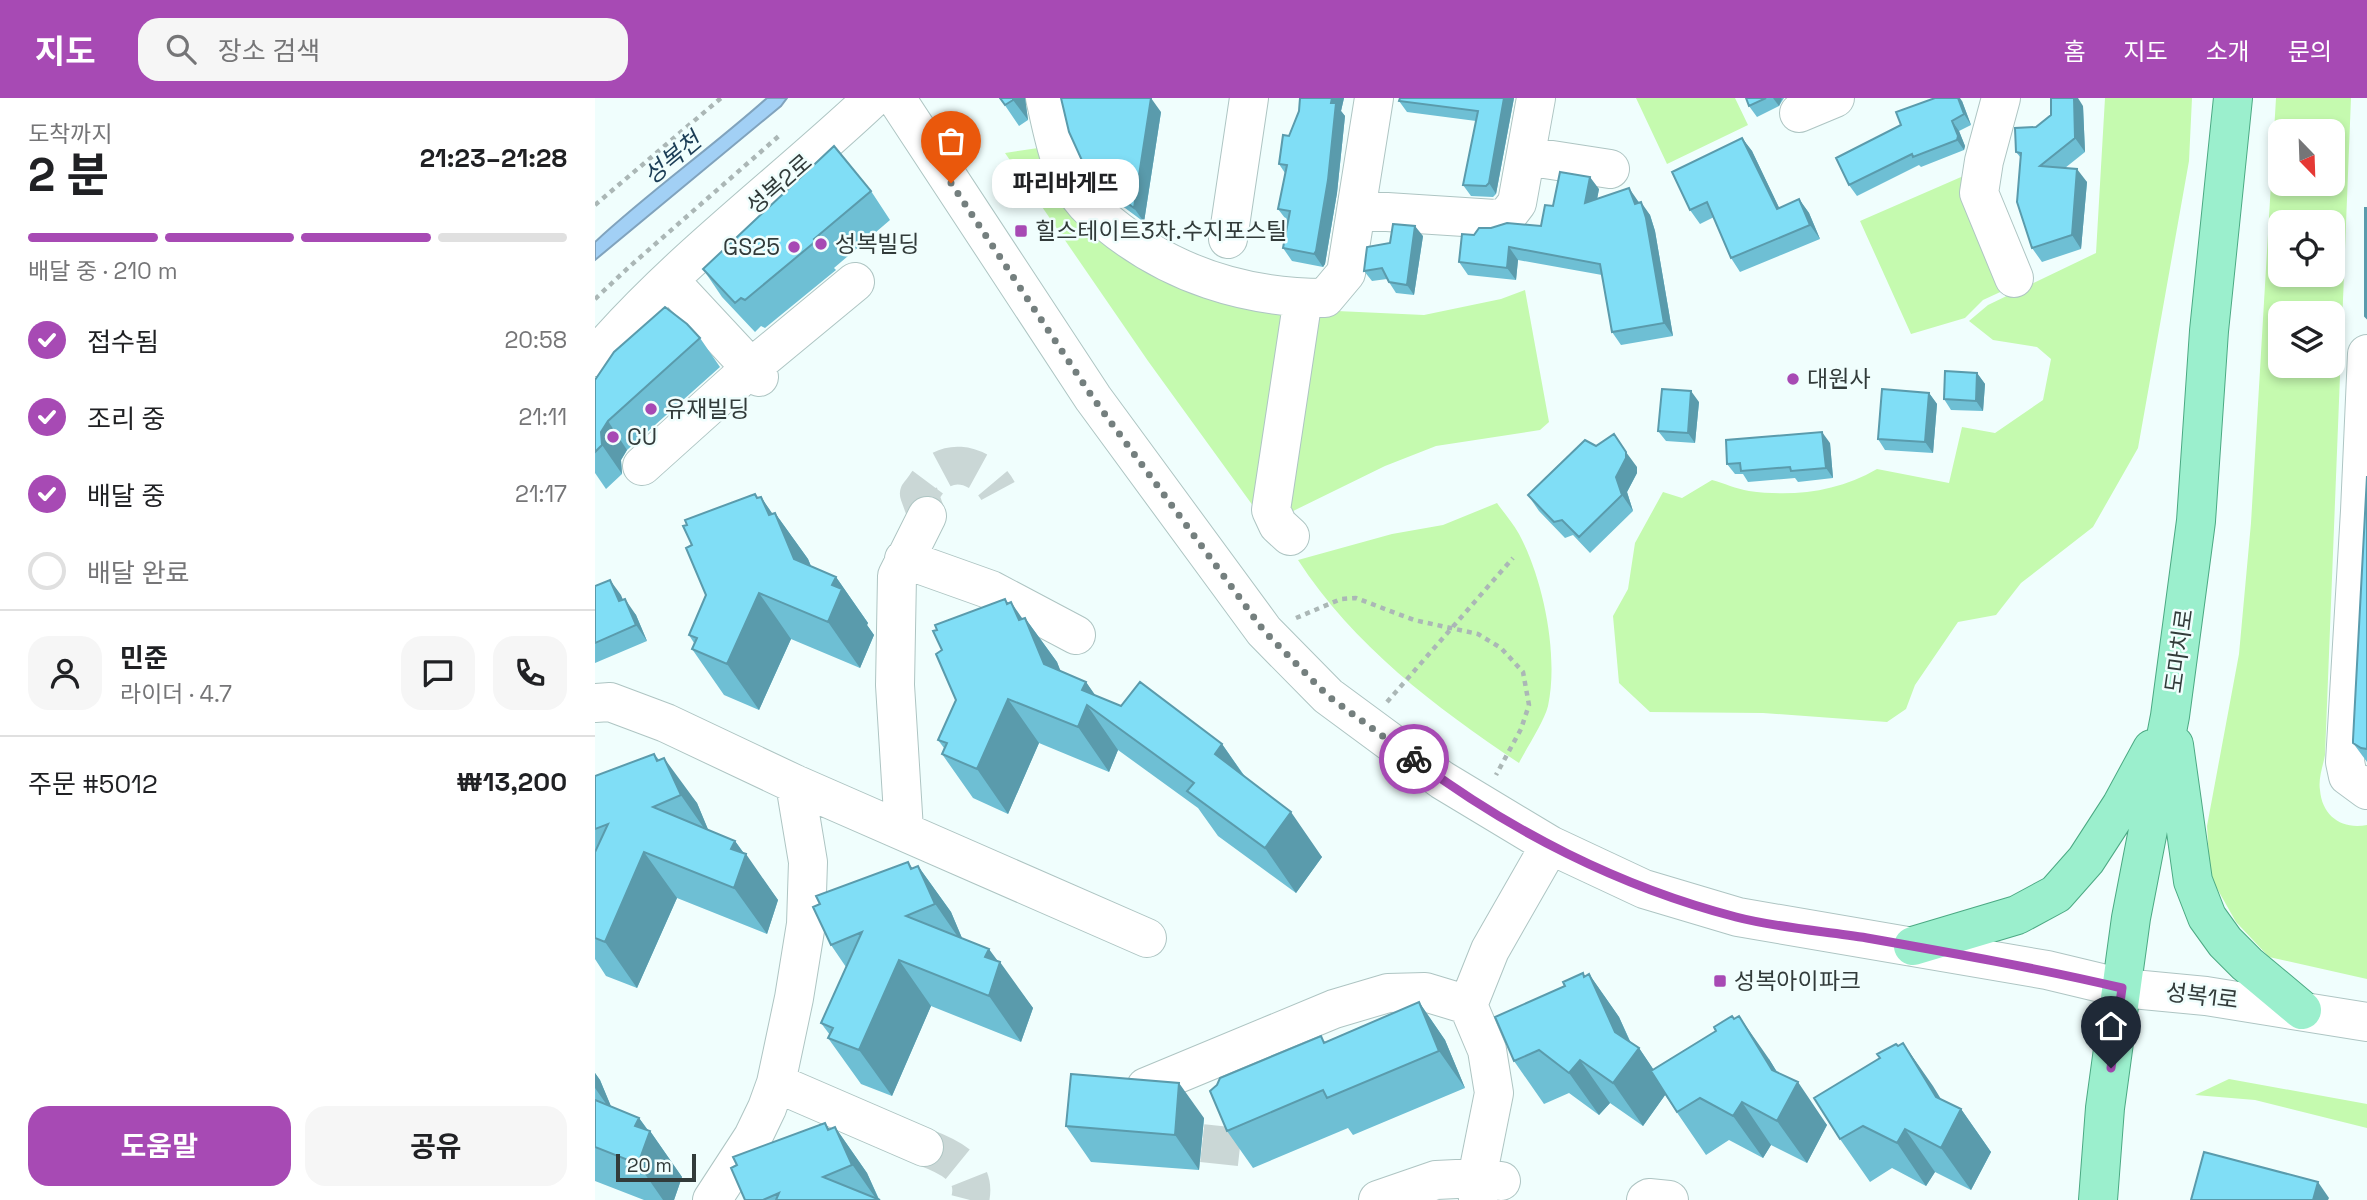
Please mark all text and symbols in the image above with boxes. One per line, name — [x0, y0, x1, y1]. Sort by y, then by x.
search box — [138, 18, 628, 81]
icon: search — [162, 30, 200, 68]
text: 지도 — [35, 31, 96, 73]
text: 장소 검색 — [218, 34, 320, 68]
text: 홈 — [2063, 36, 2085, 67]
text: 지도 — [2123, 36, 2168, 67]
text: 소개 — [2206, 36, 2250, 67]
text: 문의 — [2288, 36, 2332, 67]
pin — [921, 111, 981, 183]
text: 도착까지 — [28, 119, 113, 149]
north arrow — [2268, 119, 2345, 196]
map controls — [2268, 119, 2345, 378]
icon: bag — [932, 122, 970, 160]
water label: 성복천 — [637, 123, 710, 191]
text: 21:23–21:28 — [420, 141, 567, 175]
text: 2 분 — [28, 146, 109, 204]
street label: 성복2로 — [740, 147, 818, 221]
callout: 파리바게뜨 — [993, 158, 1140, 208]
text: 파리바게뜨 — [1013, 168, 1118, 198]
button: locate — [2268, 210, 2345, 287]
place label: 힐스테이트3차.수지포스틸 — [1035, 216, 1287, 246]
marker: 힐스테이트3차.수지포스틸 — [1013, 223, 1029, 239]
place label: 성복빌딩 — [835, 229, 920, 259]
place label: GS25 — [723, 232, 780, 262]
marker: 성복빌딩 — [813, 236, 829, 252]
marker: GS25 — [786, 239, 802, 255]
text: 배달 중 · 210 m — [28, 256, 177, 286]
button: layers — [2268, 301, 2345, 378]
icon: check — [28, 321, 66, 359]
text: 접수됨 — [87, 325, 159, 359]
text: 20:58 — [504, 325, 567, 355]
place label: 대원사 — [1807, 364, 1870, 394]
marker: 대원사 — [1785, 371, 1801, 387]
place label: 유재빌딩 — [665, 394, 750, 424]
icon: check — [28, 398, 66, 436]
marker: 유재빌딩 — [643, 401, 659, 417]
text: 조리 중 — [87, 402, 165, 436]
text: 21:11 — [518, 402, 567, 432]
place label: CU — [627, 422, 657, 452]
marker: CU — [605, 429, 621, 445]
icon: check — [28, 475, 66, 513]
text: 배달 중 — [87, 479, 165, 513]
text: 21:17 — [515, 479, 567, 509]
text: 배달 완료 — [87, 556, 189, 590]
street label: 도마치로 — [2158, 607, 2200, 695]
button: person — [28, 636, 102, 710]
button: chat — [401, 636, 475, 710]
button: phone — [493, 636, 567, 710]
text: 민준 — [120, 641, 168, 675]
text: 라이더 · 4.7 — [120, 679, 232, 709]
courier — [1379, 724, 1449, 794]
icon: bike — [1395, 740, 1433, 778]
text: ₩13,200 — [456, 765, 567, 799]
text: 주문 #5012 — [28, 767, 158, 801]
place label: 성복아이파크 — [1734, 966, 1861, 996]
marker: 성복아이파크 — [1712, 973, 1728, 989]
street label: 성복1로 — [2164, 977, 2240, 1015]
pin — [2081, 996, 2141, 1068]
icon: home — [2092, 1007, 2130, 1045]
button: 도움말 — [28, 1106, 291, 1186]
button: 공유 — [305, 1106, 567, 1186]
scale bar — [616, 1151, 697, 1183]
text: 20 m — [627, 1153, 672, 1178]

